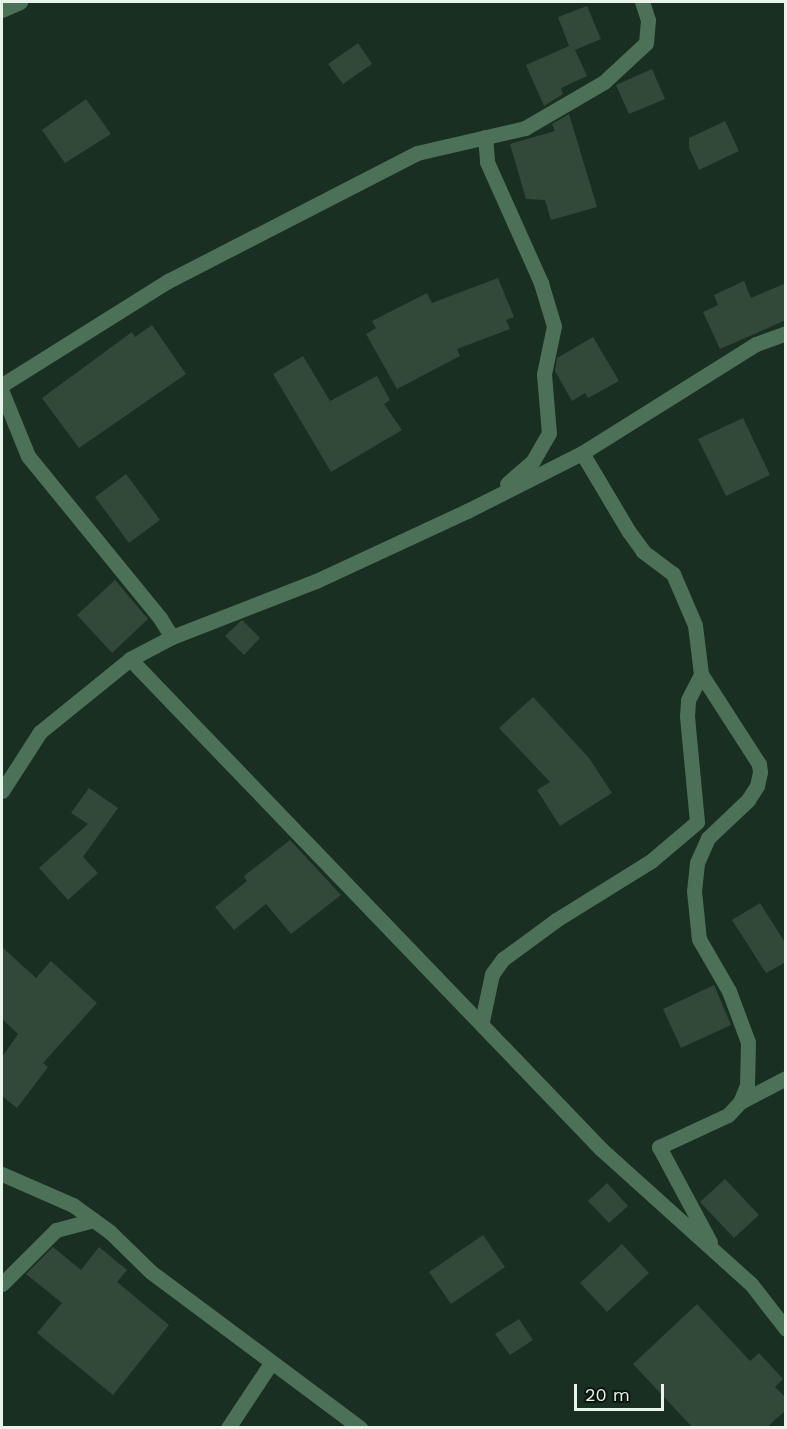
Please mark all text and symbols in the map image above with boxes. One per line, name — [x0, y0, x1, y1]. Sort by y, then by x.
scale bar — [577, 1372, 667, 1410]
text: 20 m — [585, 1384, 630, 1405]

